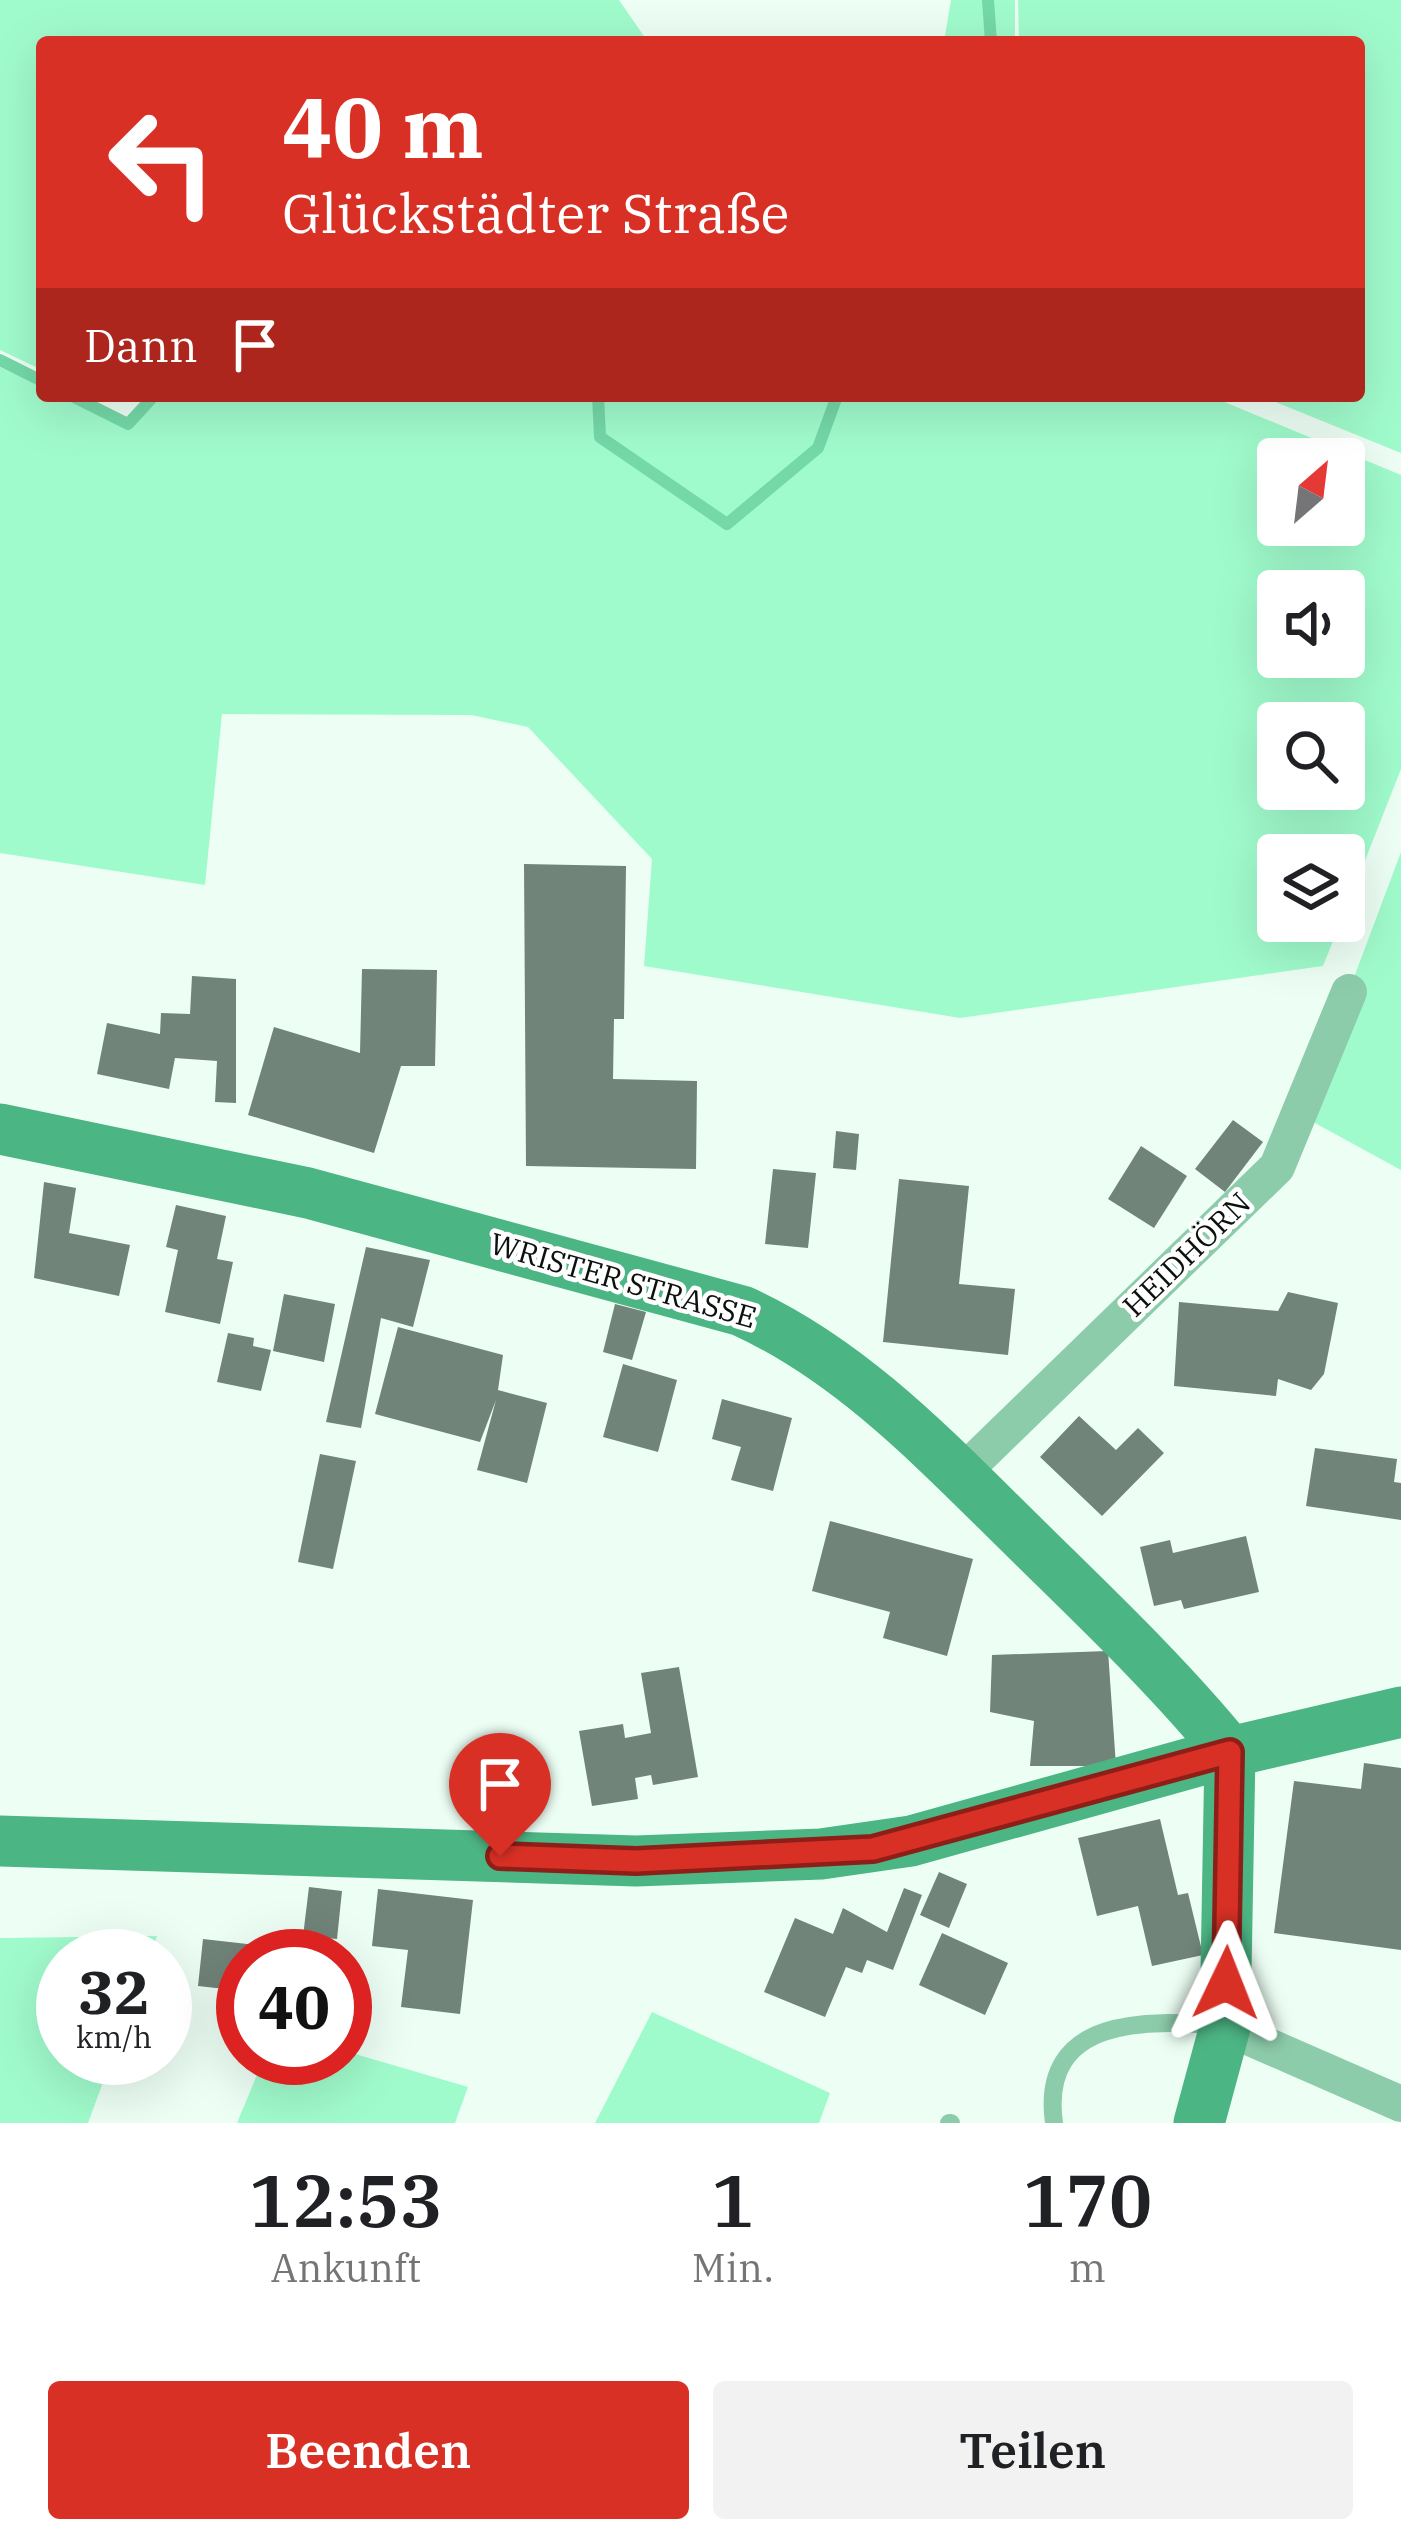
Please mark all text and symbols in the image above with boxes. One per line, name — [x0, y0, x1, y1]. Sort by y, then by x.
text: 40 m — [282, 72, 484, 181]
icon: left — [84, 84, 240, 240]
text: Glückstädter Straße — [282, 178, 790, 248]
icon: arrive — [222, 312, 288, 378]
text: Dann — [84, 316, 198, 374]
north arrow — [1257, 438, 1365, 546]
map controls — [1257, 438, 1365, 942]
button: sound — [1257, 570, 1365, 678]
button: search — [1257, 702, 1365, 810]
button: layers — [1257, 834, 1365, 942]
street label: HEIDHÖRN — [1114, 1183, 1258, 1325]
street label: WRISTER STRASSE — [486, 1223, 761, 1336]
pin — [449, 1733, 551, 1856]
icon: arrive — [467, 1751, 533, 1817]
position arrow — [1163, 1920, 1289, 2046]
speed limit sign: 40 — [216, 1929, 372, 2085]
text: 32 — [78, 1952, 150, 2031]
text: km/h — [76, 2017, 152, 2056]
text: 12:53 — [249, 2153, 443, 2247]
text: 1 — [711, 2153, 754, 2247]
text: 170 — [1023, 2153, 1152, 2247]
text: Ankunft — [271, 2242, 421, 2293]
text: Min. — [692, 2242, 774, 2293]
text: m — [1069, 2242, 1106, 2293]
button: Beenden — [48, 2381, 689, 2519]
button: Teilen — [713, 2381, 1353, 2519]

